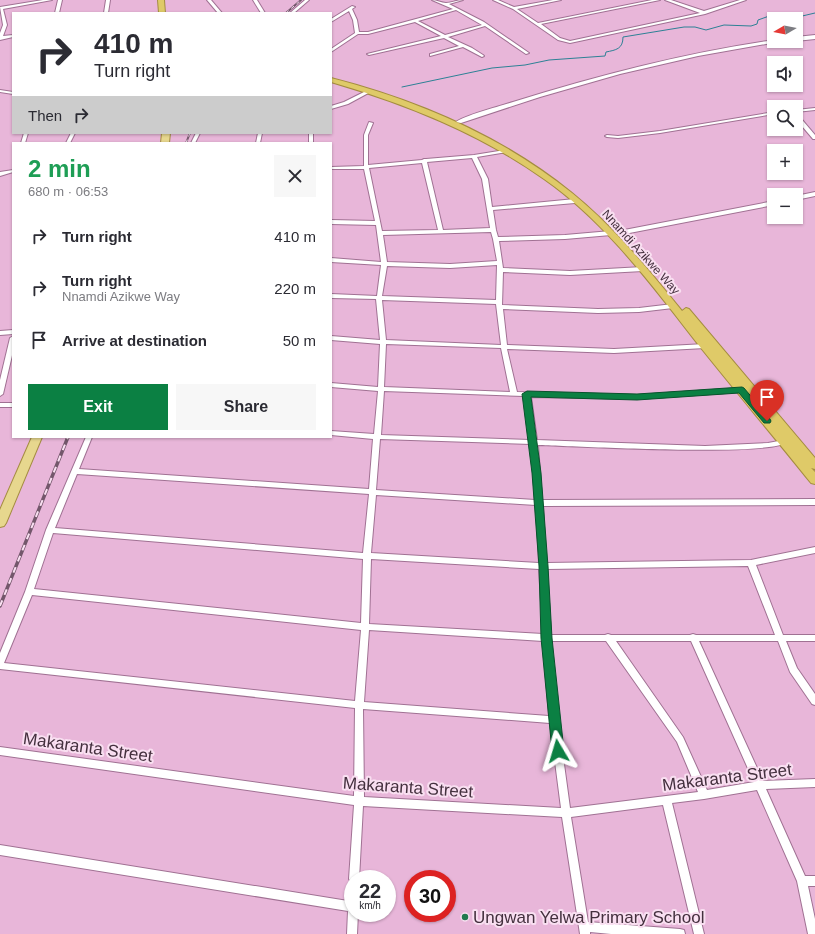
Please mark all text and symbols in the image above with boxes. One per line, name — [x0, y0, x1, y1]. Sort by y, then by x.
north arrow — [767, 12, 803, 48]
map controls — [767, 12, 803, 224]
icon: right — [28, 28, 80, 80]
text: 410 m — [94, 28, 173, 59]
button: sound — [767, 56, 803, 92]
text: Turn right — [94, 61, 170, 81]
button: search — [767, 100, 803, 136]
icon: right — [70, 104, 92, 126]
text: Then — [28, 107, 62, 124]
button: + — [767, 144, 803, 180]
text: 2 min — [28, 155, 91, 182]
button: close — [274, 155, 316, 197]
text: 680 m · 06:53 — [28, 184, 108, 199]
button: − — [767, 188, 803, 224]
street label: Nnamdi Azikwe Way — [599, 207, 683, 297]
icon: right — [28, 225, 50, 247]
text: Turn right — [62, 228, 132, 245]
text: 410 m — [274, 228, 316, 245]
text: Turn right — [62, 272, 132, 289]
icon: right — [28, 277, 50, 299]
text: 220 m — [274, 280, 316, 297]
text: Nnamdi Azikwe Way — [62, 289, 180, 304]
icon: arrive — [28, 329, 50, 351]
text: Arrive at destination — [62, 332, 207, 349]
text: 50 m — [283, 332, 316, 349]
pin — [750, 380, 784, 421]
button: Exit — [28, 384, 168, 430]
button: Share — [176, 384, 316, 430]
icon: arrive — [756, 386, 778, 408]
street label: Makaranta Street — [22, 729, 154, 766]
position arrow — [537, 730, 579, 772]
street label: Makaranta Street — [661, 760, 793, 795]
street label: Makaranta Street — [342, 773, 474, 802]
speed limit sign: 30 — [404, 870, 456, 922]
text: 22 — [359, 880, 381, 902]
text: km/h — [359, 900, 381, 911]
place label: Ungwan Yelwa Primary School — [473, 908, 705, 927]
marker: Ungwan Yelwa Primary School — [460, 912, 470, 922]

